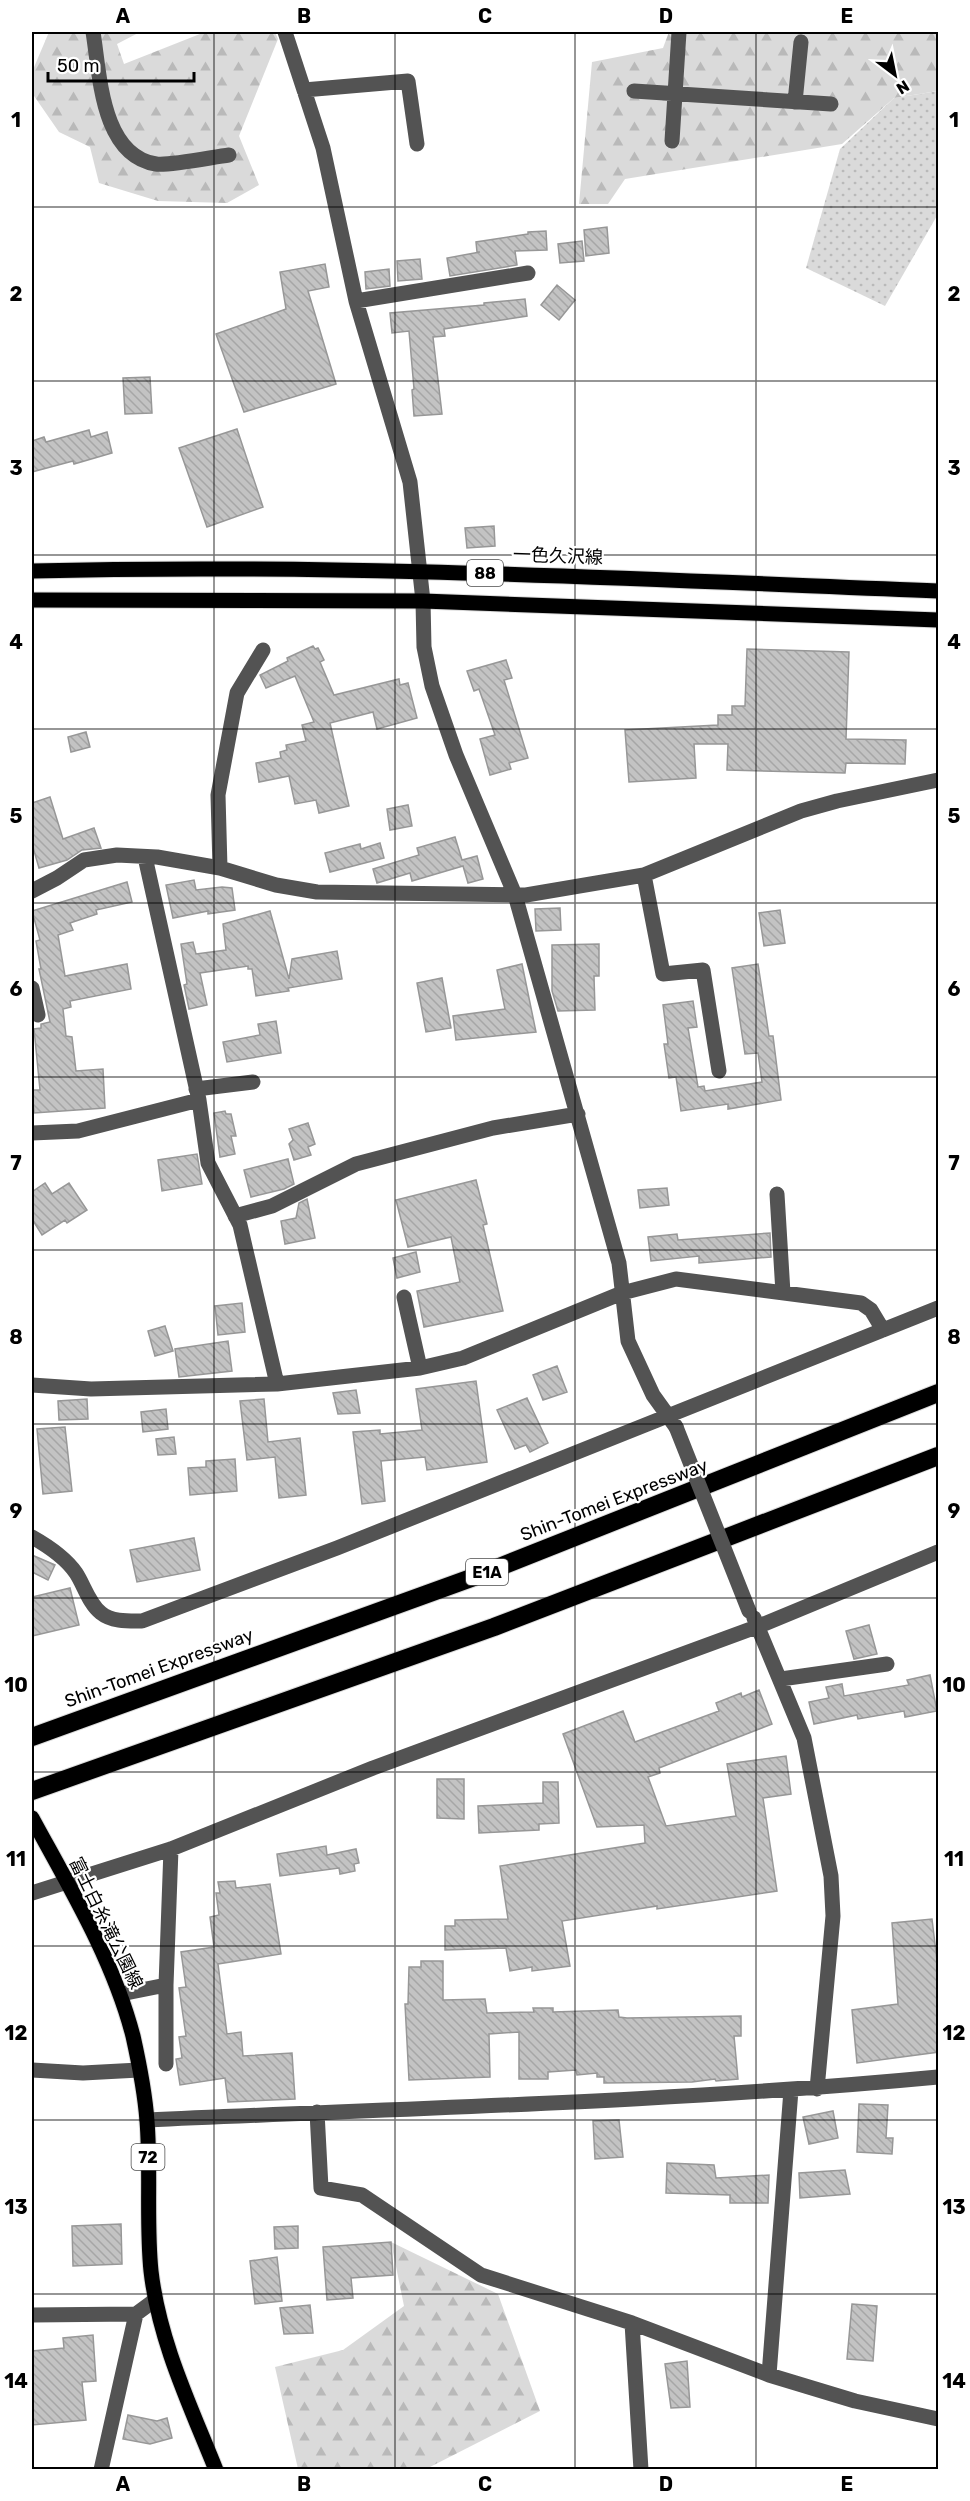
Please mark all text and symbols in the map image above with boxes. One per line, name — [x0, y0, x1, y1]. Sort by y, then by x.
text: A — [116, 4, 131, 28]
text: B — [297, 4, 311, 28]
text: C — [478, 4, 492, 28]
text: D — [659, 4, 673, 28]
text: E — [841, 4, 853, 28]
scale bar — [48, 45, 194, 83]
north arrow — [865, 45, 925, 105]
text: 50 m — [57, 55, 100, 77]
text: N — [893, 76, 913, 98]
text: 1 — [11, 108, 21, 132]
text: 1 — [949, 108, 959, 132]
text: 2 — [10, 282, 23, 306]
text: 2 — [948, 282, 961, 306]
text: 3 — [9, 456, 23, 480]
text: 3 — [947, 456, 961, 480]
street label: 一色久沢線 — [513, 543, 603, 569]
road number: 88 — [467, 560, 503, 586]
text: 4 — [9, 630, 23, 654]
text: 4 — [947, 630, 961, 654]
text: 5 — [10, 804, 23, 828]
text: 5 — [948, 804, 961, 828]
text: 6 — [9, 977, 23, 1001]
text: 6 — [947, 977, 961, 1001]
text: 7 — [10, 1151, 22, 1175]
text: 7 — [948, 1151, 960, 1175]
text: 8 — [9, 1325, 23, 1349]
text: 8 — [947, 1325, 961, 1349]
street label: Shin-Tomei Expressway — [517, 1454, 711, 1546]
text: 9 — [10, 1499, 23, 1523]
text: 9 — [948, 1499, 961, 1523]
road number: E1A — [466, 1559, 508, 1585]
street label: Shin-Tomei Expressway — [62, 1624, 256, 1712]
text: 10 — [4, 1673, 28, 1697]
text: 10 — [942, 1673, 966, 1697]
text: 11 — [6, 1847, 26, 1871]
text: 11 — [944, 1847, 964, 1871]
street label: 富士白糸滝公園線 — [65, 1853, 147, 1993]
text: 12 — [5, 2021, 27, 2045]
text: 12 — [943, 2021, 965, 2045]
road number: 72 — [132, 2144, 164, 2170]
text: 13 — [4, 2195, 28, 2219]
text: 13 — [942, 2195, 966, 2219]
text: 14 — [4, 2369, 28, 2393]
text: 14 — [942, 2369, 966, 2393]
text: A — [116, 2472, 131, 2496]
text: B — [297, 2472, 311, 2496]
text: C — [478, 2472, 492, 2496]
text: D — [659, 2472, 673, 2496]
text: E — [841, 2472, 853, 2496]

